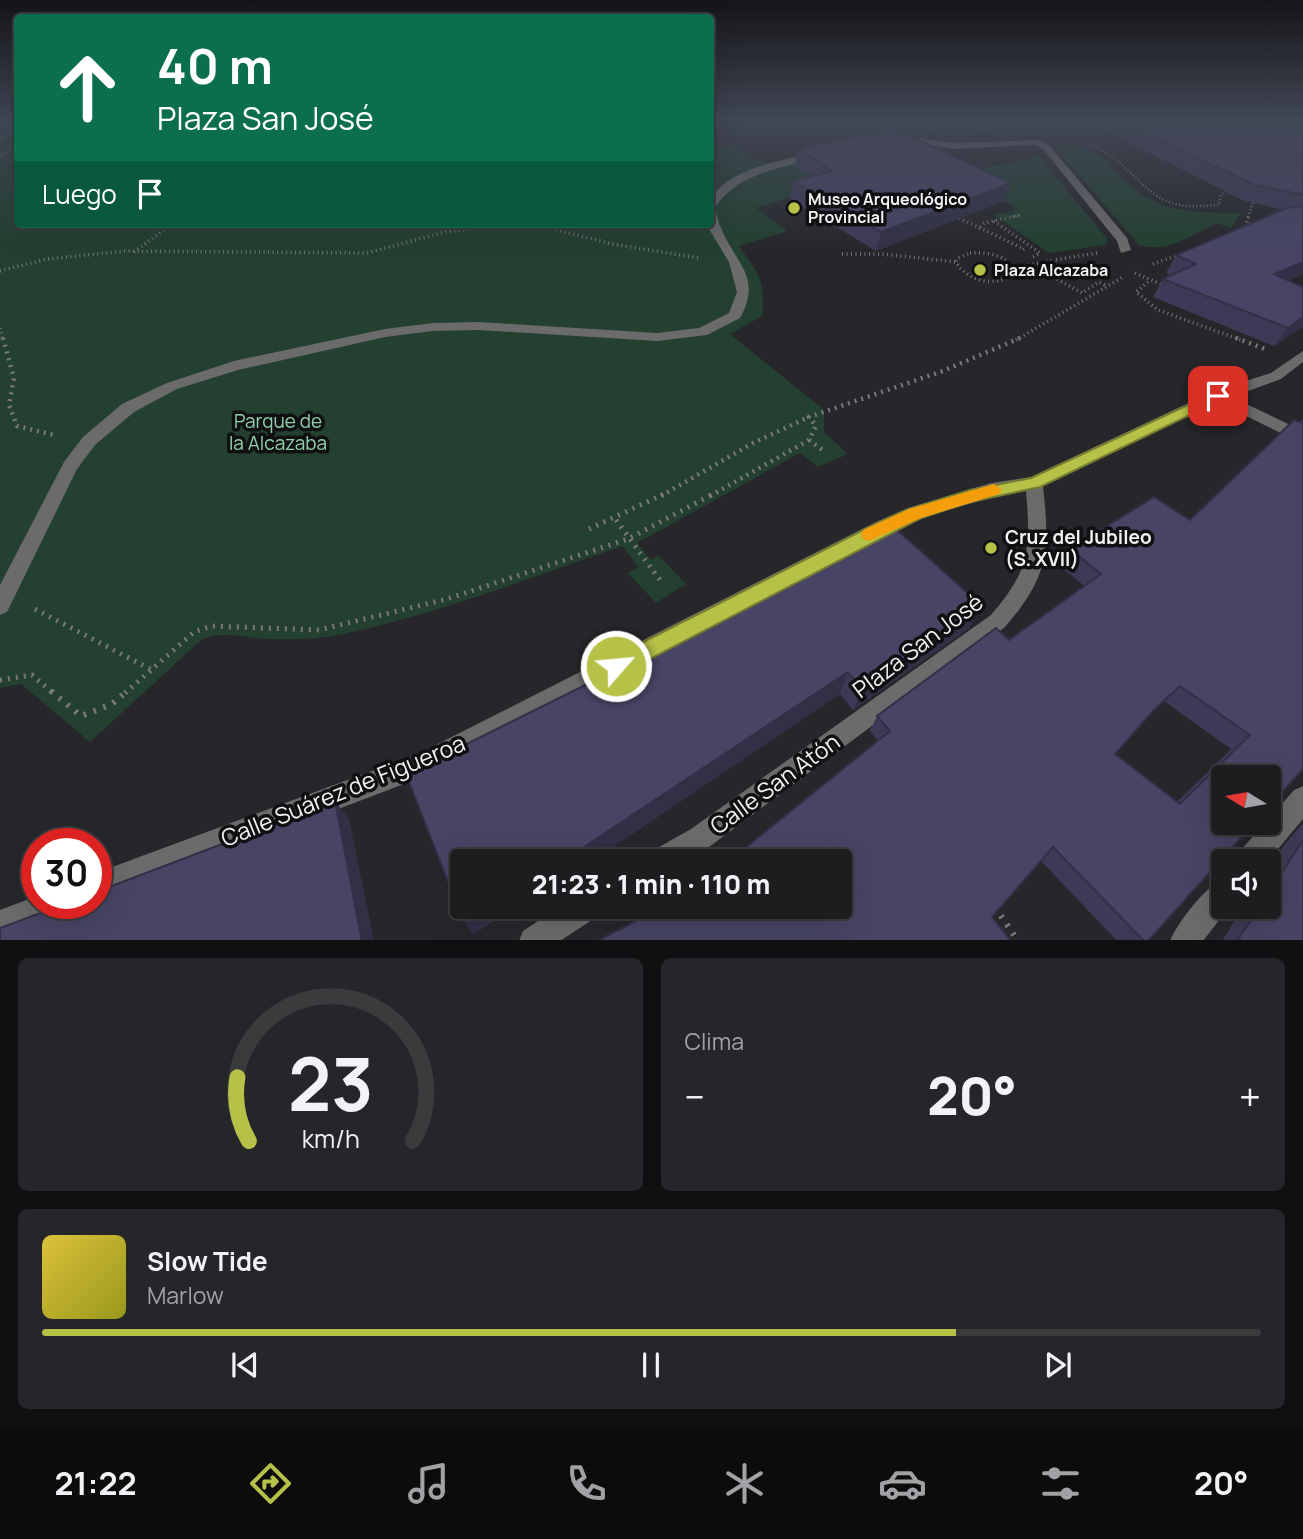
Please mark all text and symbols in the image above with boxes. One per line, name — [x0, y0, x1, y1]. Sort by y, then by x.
text: 40 m — [157, 32, 273, 99]
icon: ahead — [42, 42, 133, 133]
text: Plaza San José — [157, 96, 374, 140]
icon: arrive — [131, 175, 169, 213]
text: Luego — [42, 176, 117, 212]
place label: Museo Arqueológico Provincial — [808, 188, 967, 228]
marker: Museo Arqueológico Provincial — [786, 200, 802, 216]
place label: Plaza Alcazaba — [994, 259, 1108, 281]
marker: Plaza Alcazaba — [972, 262, 988, 278]
pin — [1188, 366, 1248, 426]
icon: arrive — [1199, 377, 1237, 415]
park label: Parque de la Alcazaba — [229, 408, 327, 456]
place label: Cruz del Jubileo (S. XVII) — [1005, 524, 1152, 572]
marker: Cruz del Jubileo (S. XVII) — [983, 540, 999, 556]
street label: Plaza San José — [846, 586, 989, 705]
position arrow — [579, 629, 653, 703]
street label: Calle San Atón — [703, 725, 846, 841]
street label: Calle Suárez de Figueroa — [216, 726, 469, 854]
north arrow — [1211, 765, 1281, 835]
map controls — [1211, 765, 1281, 919]
speed limit sign: 30 — [21, 828, 112, 919]
button: sound — [1211, 849, 1281, 919]
text: 21:23 · 1 min · 110 m — [532, 866, 770, 902]
text: Clima — [685, 1025, 744, 1057]
text: 23 — [287, 1033, 373, 1133]
text: 20° — [927, 1060, 1017, 1131]
text: − — [685, 1070, 705, 1122]
text: + — [1239, 1070, 1261, 1122]
text: km/h — [301, 1120, 359, 1155]
text: Slow Tide — [147, 1243, 268, 1279]
text: Marlow — [147, 1279, 224, 1311]
icon: previous — [226, 1346, 264, 1384]
icon: pause — [632, 1346, 670, 1384]
icon: next — [1039, 1346, 1077, 1384]
icon: directions — [246, 1459, 295, 1508]
icon: music — [404, 1459, 453, 1508]
icon: phone — [562, 1459, 611, 1508]
icon: climate — [720, 1459, 769, 1508]
icon: car — [878, 1459, 927, 1508]
icon: filters — [1036, 1459, 1085, 1508]
text: 21:22 — [55, 1461, 137, 1505]
text: 20° — [1194, 1461, 1248, 1505]

